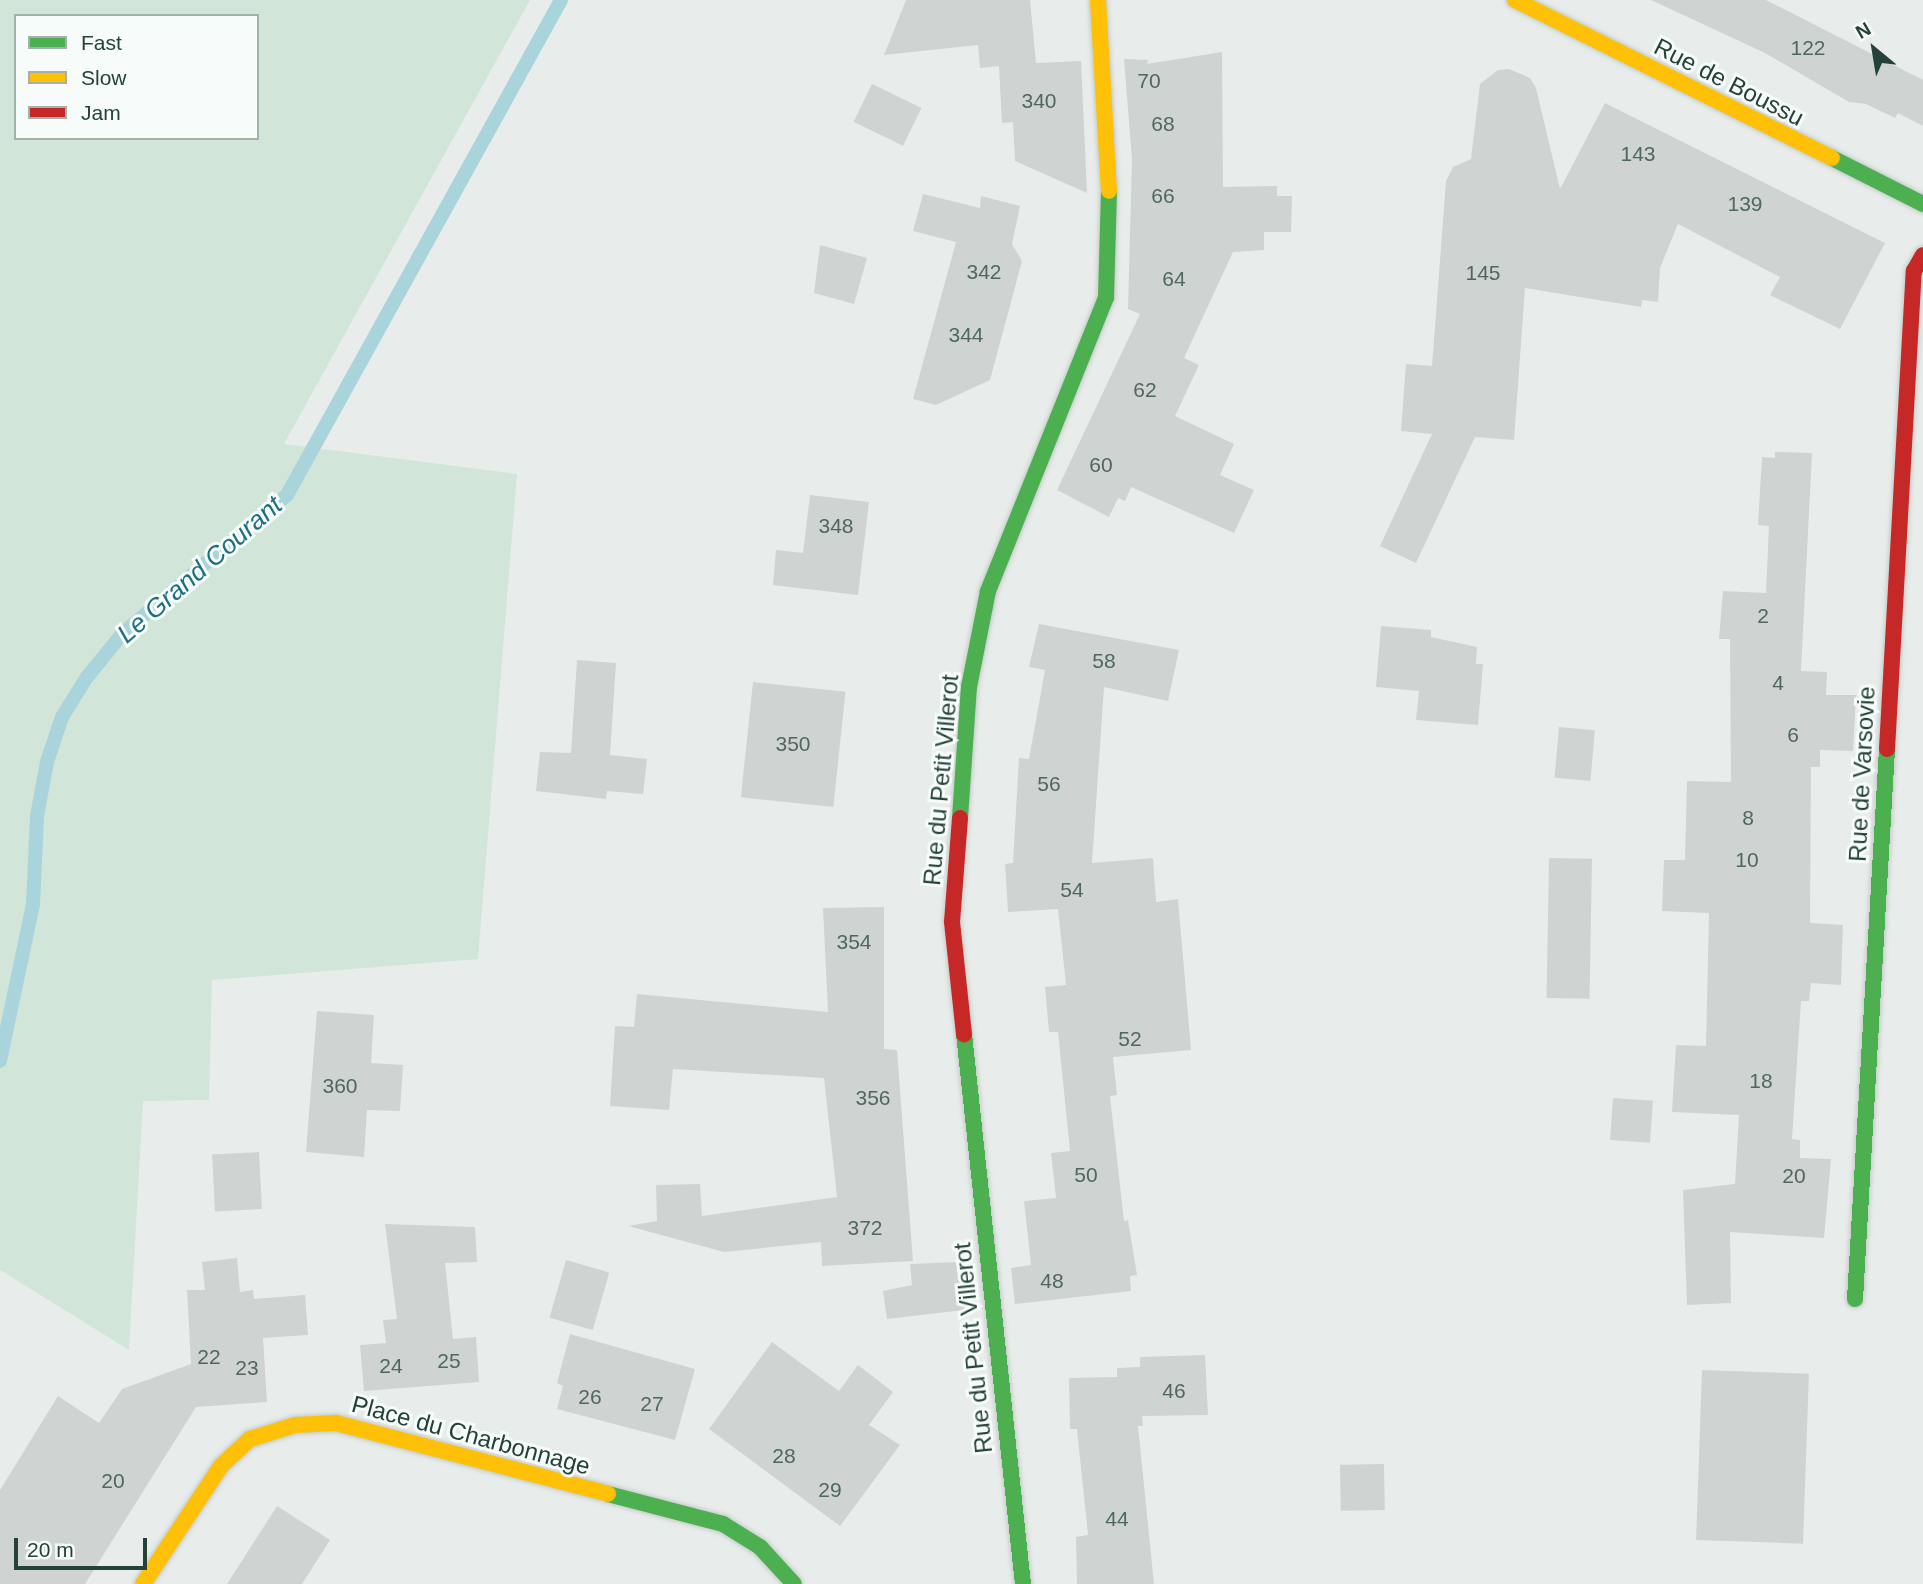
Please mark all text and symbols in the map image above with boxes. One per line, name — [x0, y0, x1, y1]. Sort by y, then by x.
legend — [14, 14, 259, 140]
north arrow — [1839, 14, 1909, 84]
text: N — [1852, 18, 1874, 43]
text: Fast — [81, 31, 122, 54]
street label: Rue de Boussu — [1649, 32, 1809, 132]
house number: 122 — [1790, 35, 1826, 61]
text: Slow — [81, 66, 127, 89]
house number: 70 — [1137, 68, 1161, 94]
house number: 340 — [1021, 88, 1057, 114]
text: Jam — [81, 101, 121, 124]
house number: 68 — [1151, 111, 1175, 137]
house number: 143 — [1620, 141, 1656, 167]
house number: 66 — [1151, 183, 1175, 209]
house number: 139 — [1727, 191, 1763, 217]
house number: 342 — [966, 259, 1002, 285]
house number: 145 — [1465, 260, 1501, 286]
house number: 64 — [1162, 266, 1186, 292]
house number: 344 — [948, 322, 984, 348]
house number: 62 — [1133, 377, 1157, 403]
house number: 60 — [1089, 452, 1113, 478]
water label: Le Grand Courant — [111, 490, 289, 650]
house number: 348 — [818, 513, 854, 539]
house number: 2 — [1757, 603, 1769, 629]
house number: 58 — [1092, 648, 1116, 674]
house number: 4 — [1772, 670, 1784, 696]
street label: Rue du Petit Villerot — [917, 673, 965, 887]
street label: Rue de Varsovie — [1843, 686, 1881, 862]
house number: 6 — [1787, 722, 1799, 748]
house number: 350 — [775, 731, 811, 757]
house number: 56 — [1037, 771, 1061, 797]
house number: 8 — [1742, 805, 1754, 831]
house number: 10 — [1735, 847, 1759, 873]
house number: 54 — [1060, 877, 1084, 903]
house number: 354 — [836, 929, 872, 955]
house number: 52 — [1118, 1026, 1142, 1052]
house number: 18 — [1749, 1068, 1773, 1094]
house number: 360 — [322, 1073, 358, 1099]
house number: 356 — [855, 1085, 891, 1111]
house number: 50 — [1074, 1162, 1098, 1188]
house number: 20 — [1782, 1163, 1806, 1189]
house number: 372 — [847, 1215, 883, 1241]
street label: Rue du Petit Villerot — [948, 1241, 998, 1455]
house number: 48 — [1040, 1268, 1064, 1294]
house number: 22 — [197, 1344, 221, 1370]
house number: 25 — [437, 1348, 461, 1374]
house number: 24 — [379, 1353, 403, 1379]
house number: 23 — [235, 1355, 259, 1381]
house number: 46 — [1162, 1378, 1186, 1404]
house number: 26 — [578, 1384, 602, 1410]
street label: Place du Charbonnage — [349, 1389, 593, 1481]
house number: 27 — [640, 1391, 664, 1417]
house number: 28 — [772, 1443, 796, 1469]
house number: 20 — [101, 1468, 125, 1494]
house number: 29 — [818, 1477, 842, 1503]
house number: 44 — [1105, 1506, 1129, 1532]
scale bar — [18, 1524, 150, 1568]
text: 20 m — [27, 1538, 74, 1561]

